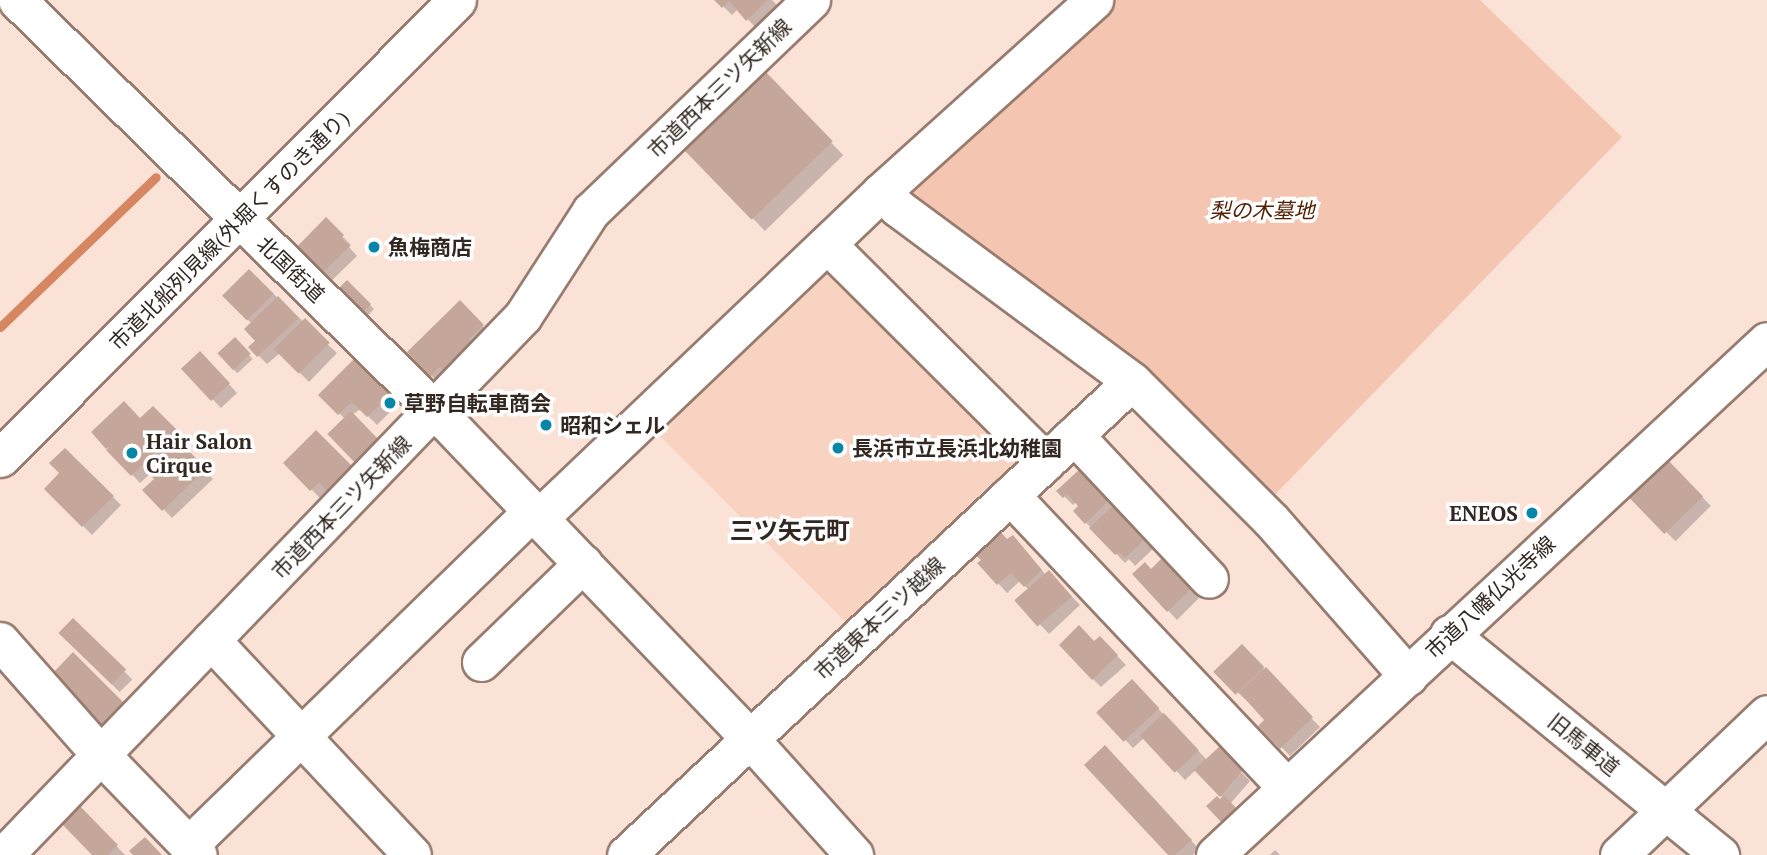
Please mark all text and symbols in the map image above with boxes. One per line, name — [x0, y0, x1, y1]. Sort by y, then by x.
street label: 市道西本三ツ矢新線 — [642, 13, 796, 163]
street label: 市道北船列見線(外堀くすのき通り) — [104, 105, 354, 355]
park label: 梨の木墓地 — [1210, 197, 1314, 223]
street label: 北国街道 — [252, 231, 330, 307]
place label: 魚梅商店 — [388, 234, 472, 260]
marker: 魚梅商店 — [366, 239, 382, 255]
place label: 草野自転車商会 — [404, 390, 551, 416]
marker: 草野自転車商会 — [382, 395, 398, 411]
place label: 昭和シェル — [560, 412, 665, 438]
marker: 昭和シェル — [538, 417, 554, 433]
place label: Hair Salon Cirque — [146, 428, 252, 478]
street label: 市道西本三ツ矢新線 — [266, 430, 416, 584]
place label: 長浜市立長浜北幼稚園 — [852, 435, 1062, 461]
marker: 長浜市立長浜北幼稚園 — [830, 440, 846, 456]
marker: Hair Salon Cirque — [124, 445, 140, 461]
place label: ENEOS — [1449, 500, 1518, 526]
marker: ENEOS — [1524, 505, 1540, 521]
district label: 三ツ矢元町 — [730, 517, 850, 545]
street label: 市道八幡仏光寺線 — [1420, 530, 1560, 664]
street label: 市道東本三ツ越線 — [809, 551, 949, 685]
street label: 旧馬車道 — [1543, 708, 1625, 780]

